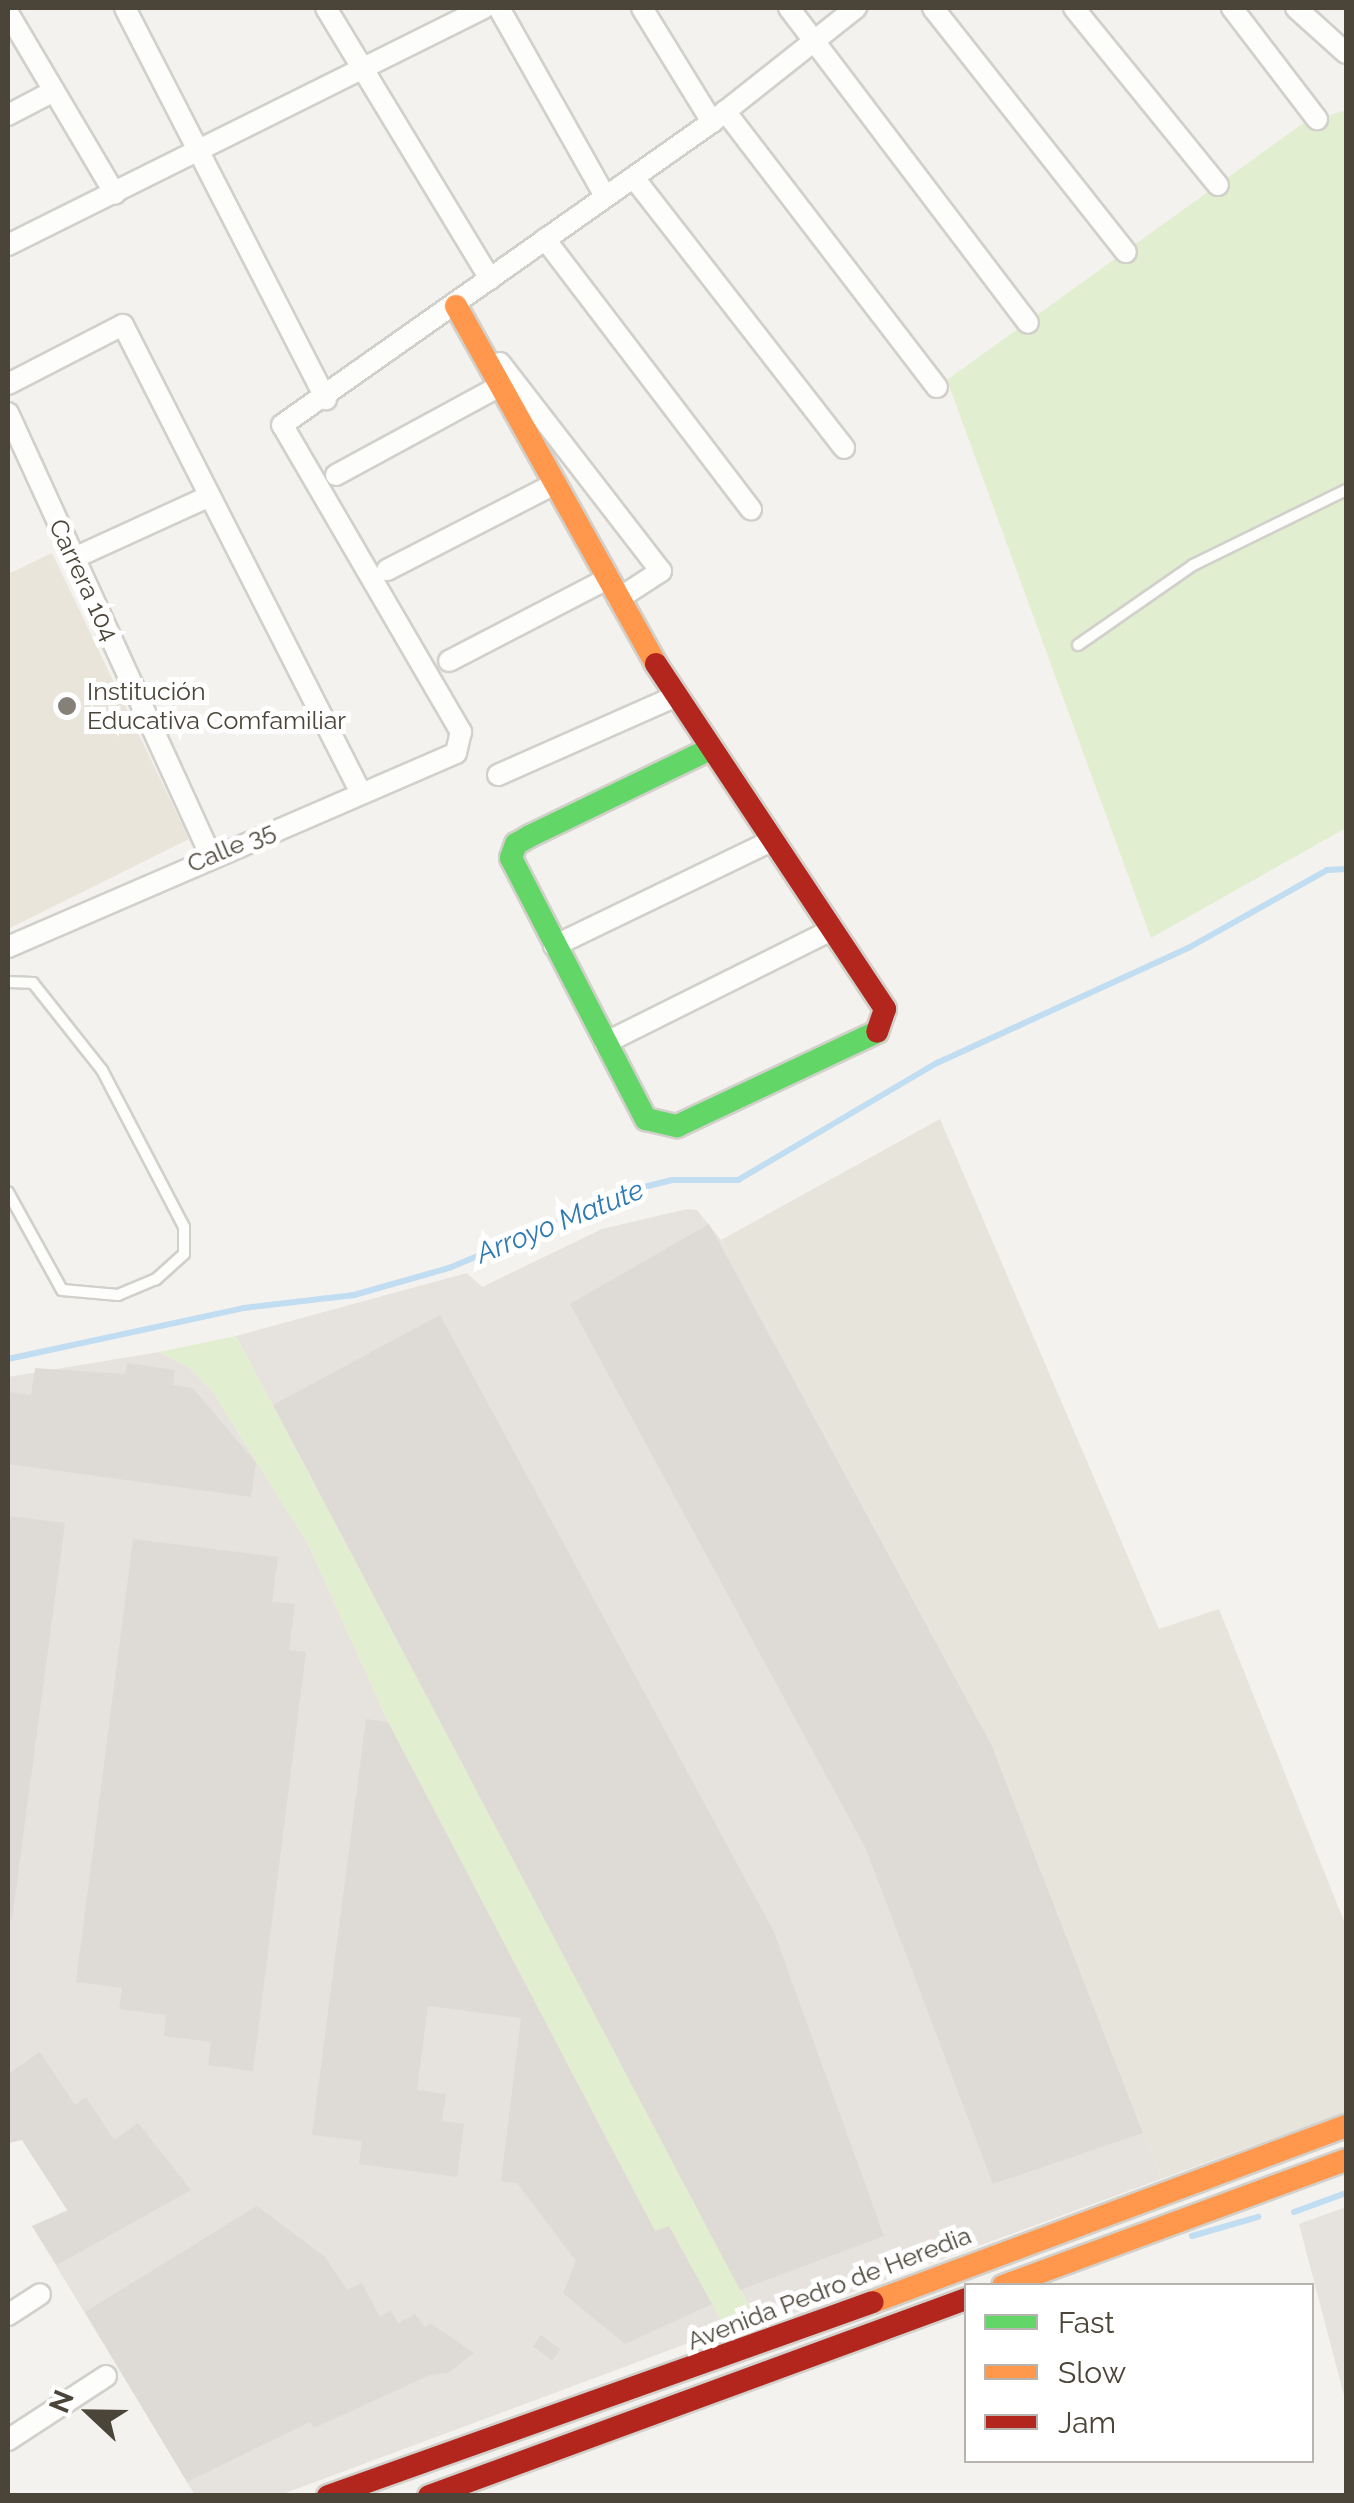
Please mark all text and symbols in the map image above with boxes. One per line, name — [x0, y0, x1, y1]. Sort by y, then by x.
street label: Carrera 104 — [43, 514, 125, 646]
place label: Institución Educativa Comfamiliar — [87, 677, 346, 736]
marker: Institución Educativa Comfamiliar — [56, 695, 78, 717]
street label: Calle 35 — [183, 815, 279, 879]
water label: Arroyo Matute — [471, 1173, 649, 1271]
street label: Avenida Pedro de Heredia — [683, 2220, 975, 2356]
legend — [964, 2283, 1314, 2463]
text: Fast — [1058, 2305, 1115, 2340]
text: Slow — [1058, 2355, 1126, 2390]
north arrow — [40, 2363, 140, 2463]
text: N — [42, 2385, 81, 2418]
text: Jam — [1058, 2405, 1116, 2440]

